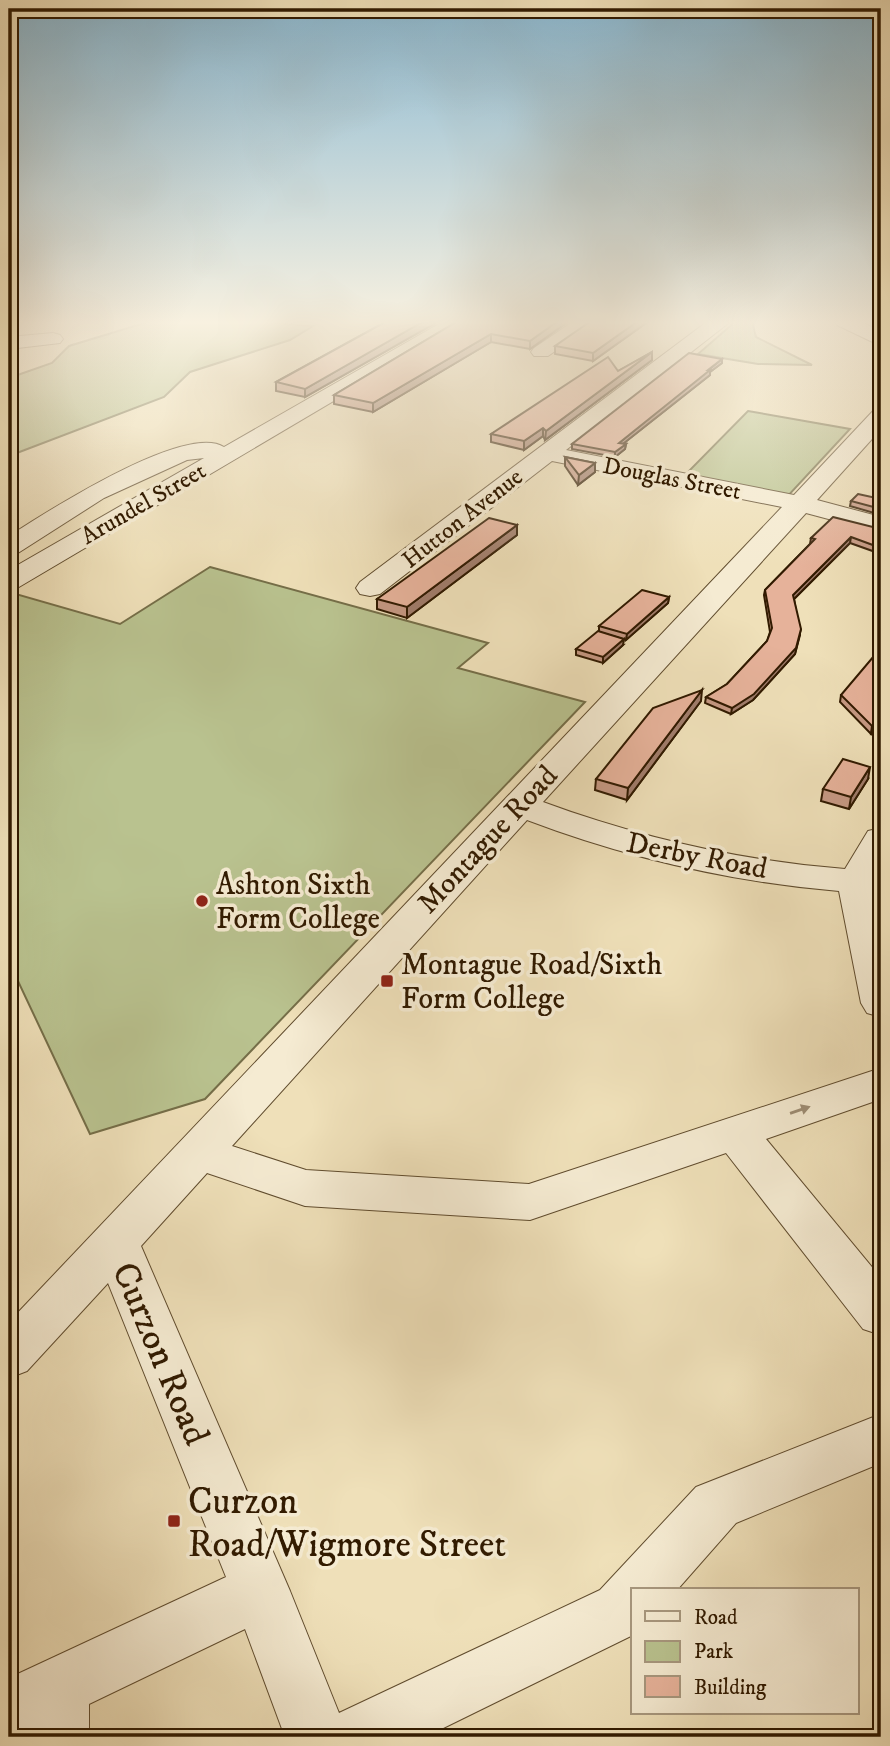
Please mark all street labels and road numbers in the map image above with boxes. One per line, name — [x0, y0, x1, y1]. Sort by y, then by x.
street label: Douglas Street — [600, 451, 744, 507]
street label: Arundel Street — [76, 456, 212, 552]
street label: Hutton Avenue — [396, 462, 529, 575]
street label: Montague Road — [410, 758, 566, 922]
street label: Derby Road — [623, 825, 770, 888]
street label: Curzon Road — [100, 1255, 219, 1453]

